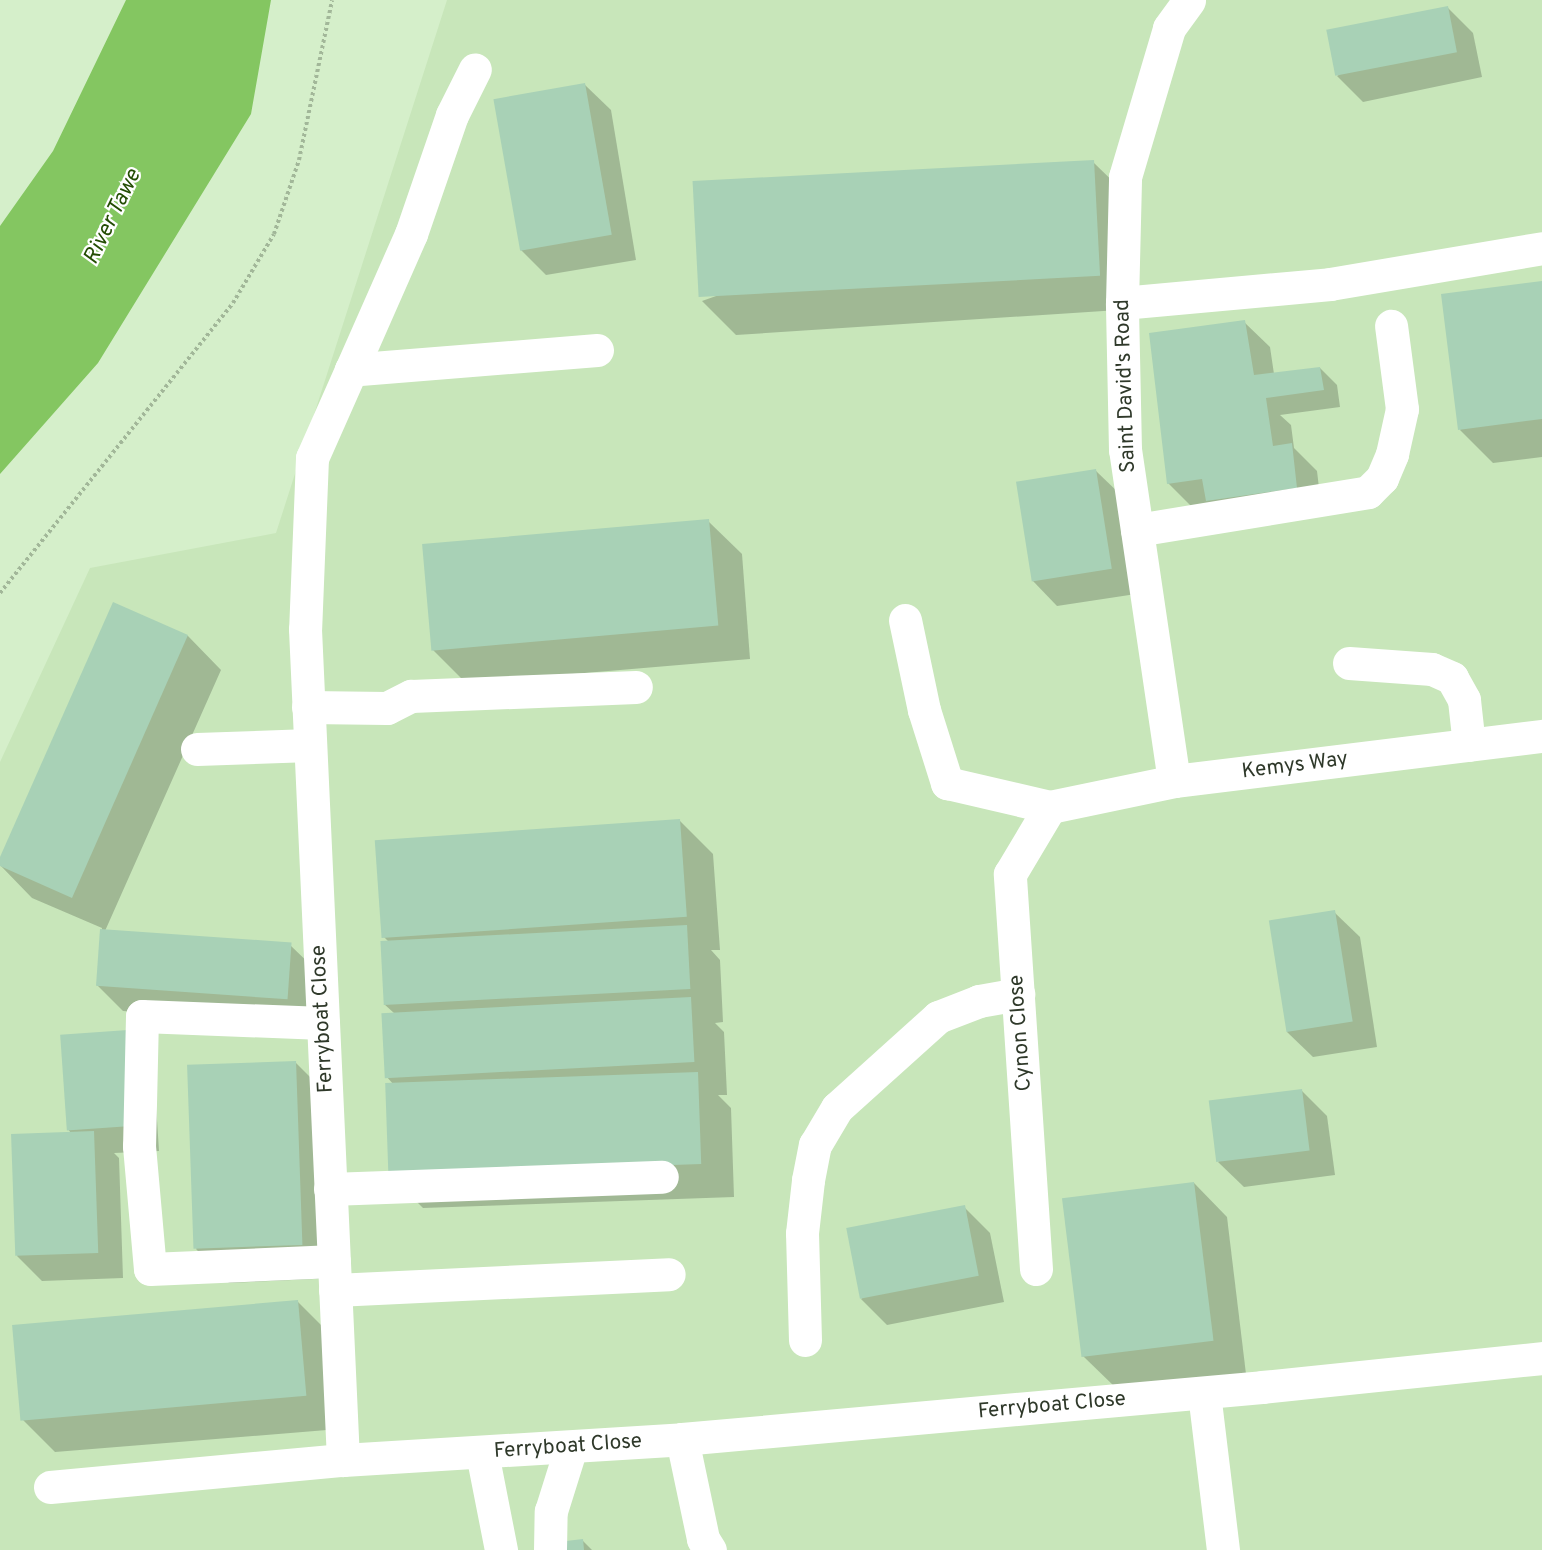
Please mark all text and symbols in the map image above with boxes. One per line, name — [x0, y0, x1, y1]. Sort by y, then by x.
water label: River Tawe — [78, 165, 148, 269]
street label: Saint David's Road — [1110, 299, 1142, 473]
street label: Kemys Way — [1240, 747, 1350, 785]
street label: Ferryboat Close — [307, 944, 339, 1094]
street label: Cynon Close — [1004, 974, 1038, 1092]
street label: Ferryboat Close — [977, 1387, 1127, 1425]
street label: Ferryboat Close — [493, 1429, 643, 1465]

